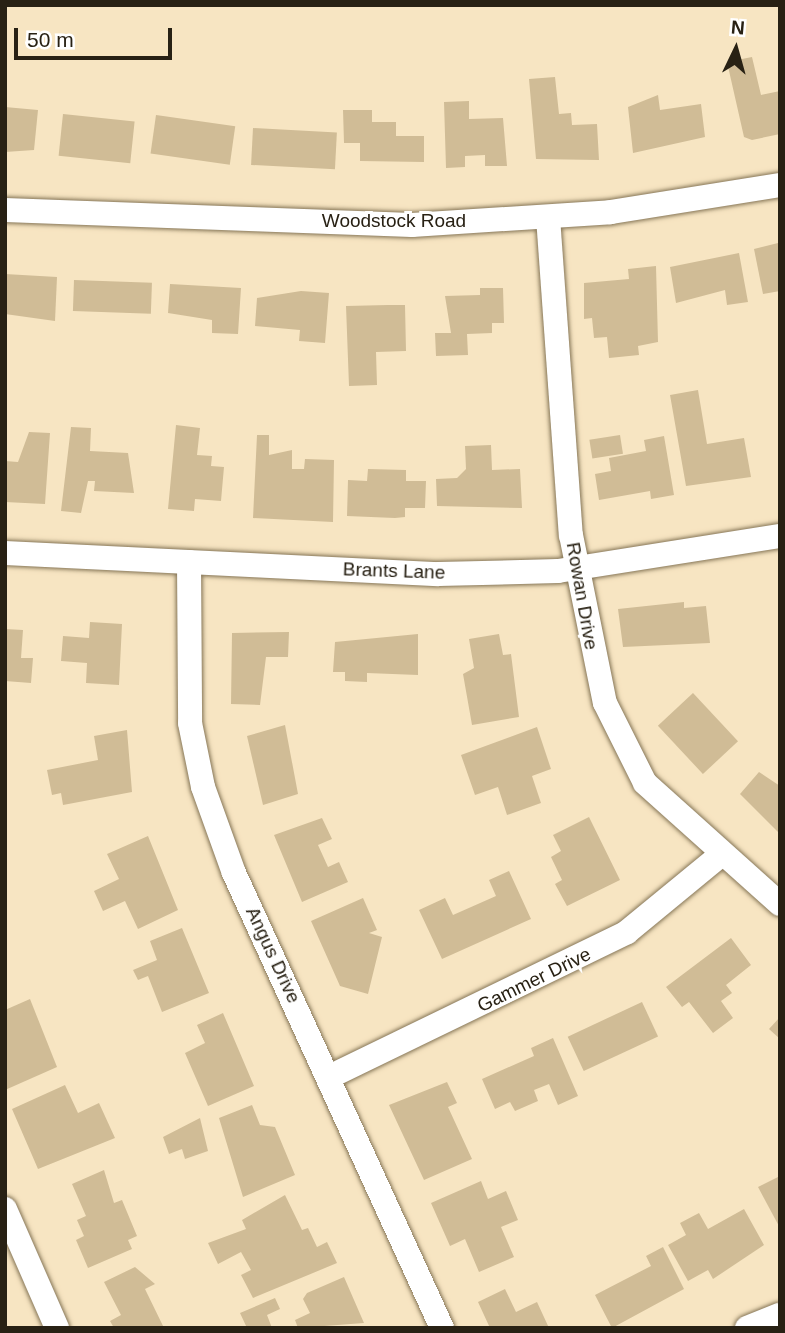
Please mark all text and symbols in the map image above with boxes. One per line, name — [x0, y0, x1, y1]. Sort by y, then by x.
scale bar — [18, 14, 175, 58]
north arrow — [701, 14, 771, 84]
text: N — [730, 17, 746, 39]
text: 50 m — [27, 28, 74, 51]
street label: Woodstock Road — [322, 210, 466, 232]
street label: Rowan Drive — [561, 540, 603, 652]
street label: Brants Lane — [342, 558, 446, 584]
street label: Angus Drive — [241, 903, 305, 1007]
street label: Gammer Drive — [473, 943, 595, 1017]

